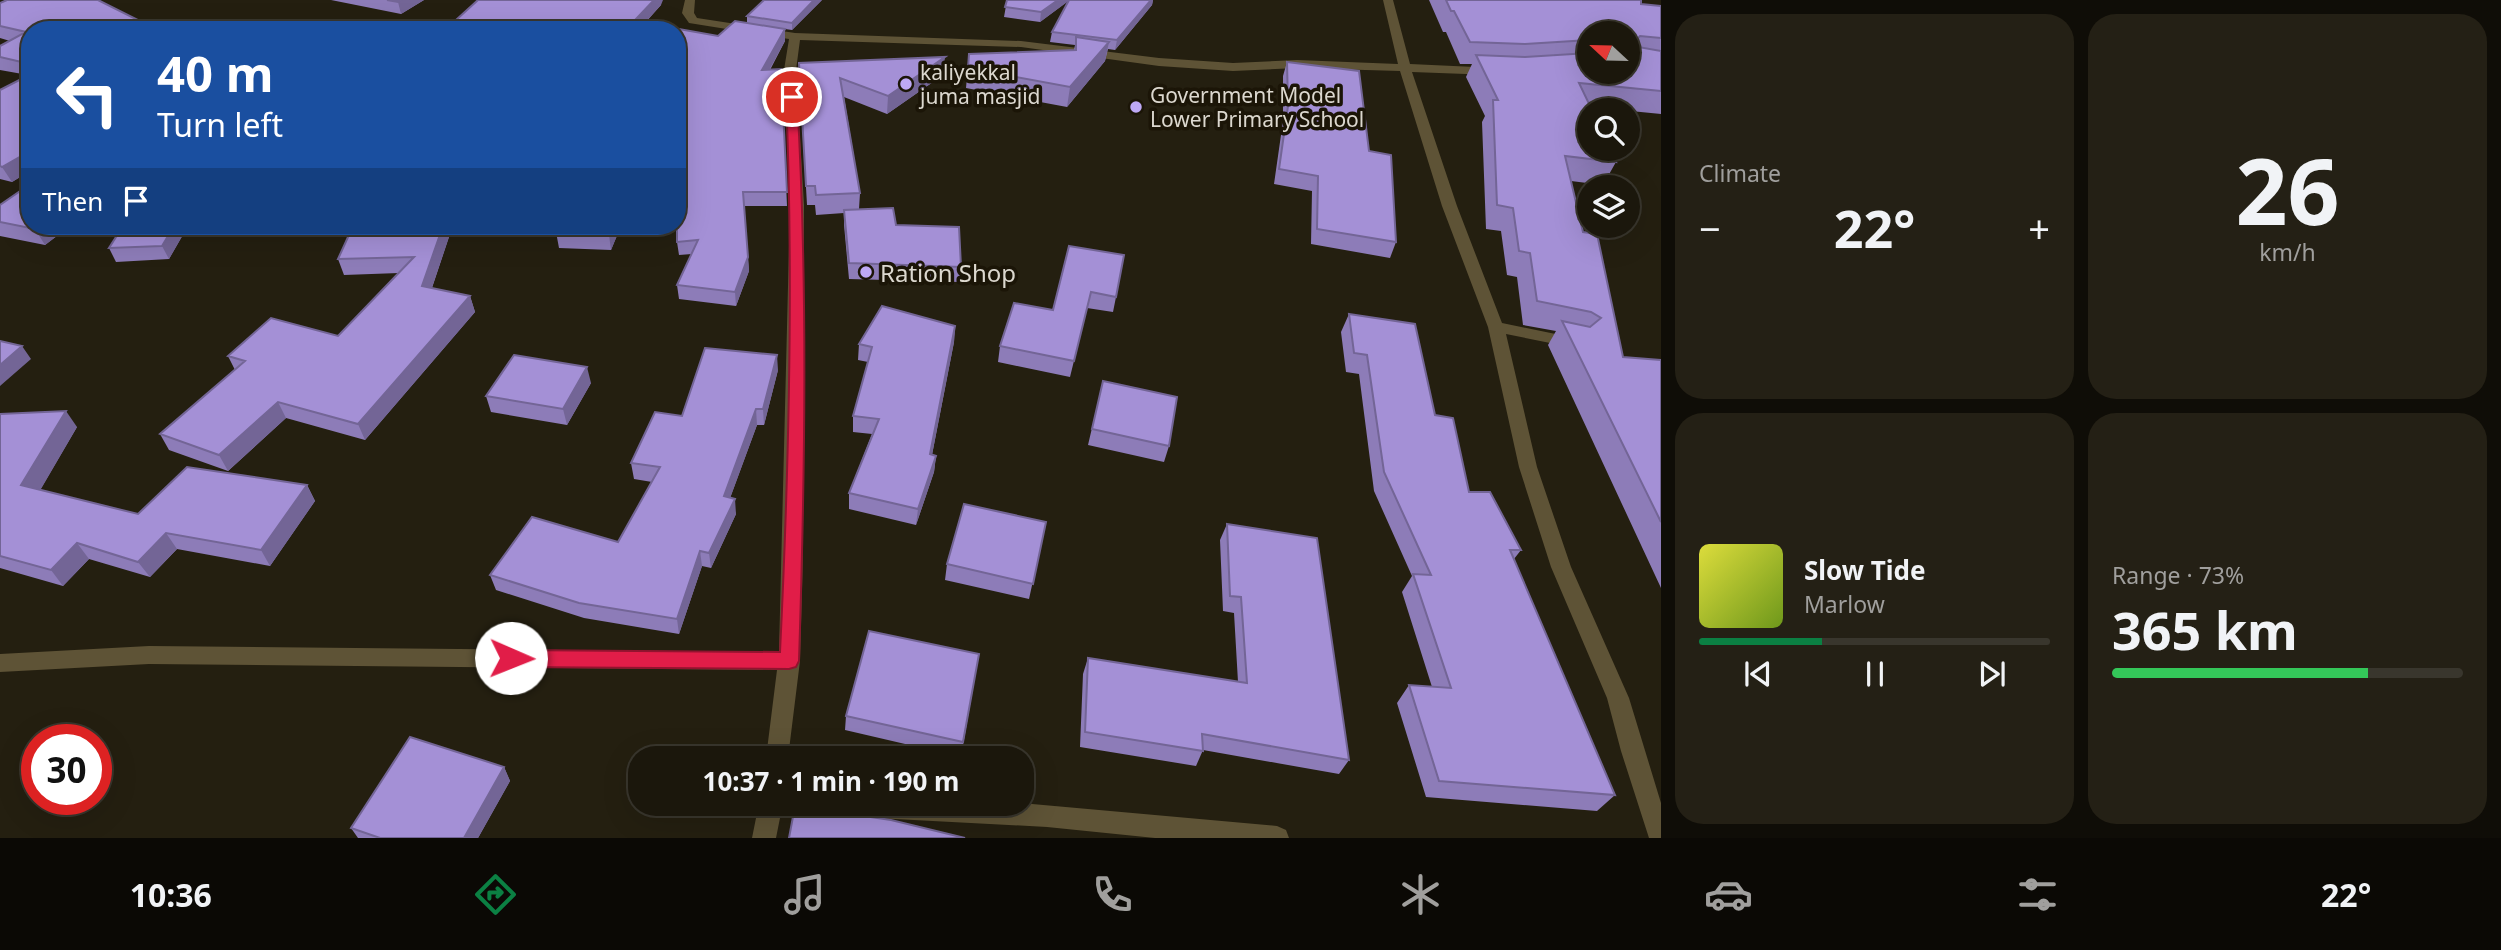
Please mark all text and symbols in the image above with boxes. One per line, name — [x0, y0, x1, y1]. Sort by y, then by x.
north arrow — [1577, 21, 1640, 84]
map controls — [1577, 21, 1640, 238]
text: 40 m — [157, 40, 274, 106]
icon: left — [42, 49, 133, 140]
place label: kaliyekkal juma masjid — [918, 58, 1041, 110]
pin — [762, 67, 822, 127]
marker: kaliyekkal juma masjid — [898, 76, 914, 92]
icon: arrive — [773, 78, 811, 116]
place label: Government Model Lower Primary School — [1150, 81, 1364, 133]
button: search — [1577, 98, 1640, 161]
marker: Government Model Lower Primary School — [1128, 99, 1144, 115]
text: Turn left — [157, 103, 283, 146]
text: 26 — [2235, 128, 2340, 252]
text: Climate — [1699, 157, 1781, 189]
button: layers — [1577, 175, 1640, 238]
icon: arrive — [117, 182, 155, 220]
text: Then — [42, 183, 103, 219]
text: 22° — [1834, 192, 1915, 263]
text: − — [1699, 202, 1721, 254]
text: + — [2028, 202, 2050, 254]
text: km/h — [2259, 236, 2316, 268]
place label: Ration Shop — [880, 256, 1016, 289]
marker: Ration Shop — [858, 264, 874, 280]
text: Slow Tide — [1804, 552, 1926, 588]
text: Range · 73% — [2112, 559, 2244, 591]
text: Marlow — [1804, 588, 1885, 620]
text: 365 km — [2112, 594, 2298, 665]
position arrow — [474, 621, 548, 695]
icon: previous — [1739, 655, 1777, 693]
icon: pause — [1856, 655, 1894, 693]
icon: next — [1973, 655, 2011, 693]
speed limit sign: 30 — [21, 724, 112, 815]
text: 10:37 · 1 min · 190 m — [703, 763, 959, 799]
icon: directions — [471, 870, 520, 919]
icon: music — [780, 870, 829, 919]
icon: phone — [1088, 870, 1137, 919]
icon: climate — [1396, 870, 1445, 919]
icon: car — [1704, 870, 1753, 919]
icon: filters — [2013, 870, 2062, 919]
text: 10:36 — [130, 873, 212, 916]
text: 22° — [2321, 873, 2371, 916]

